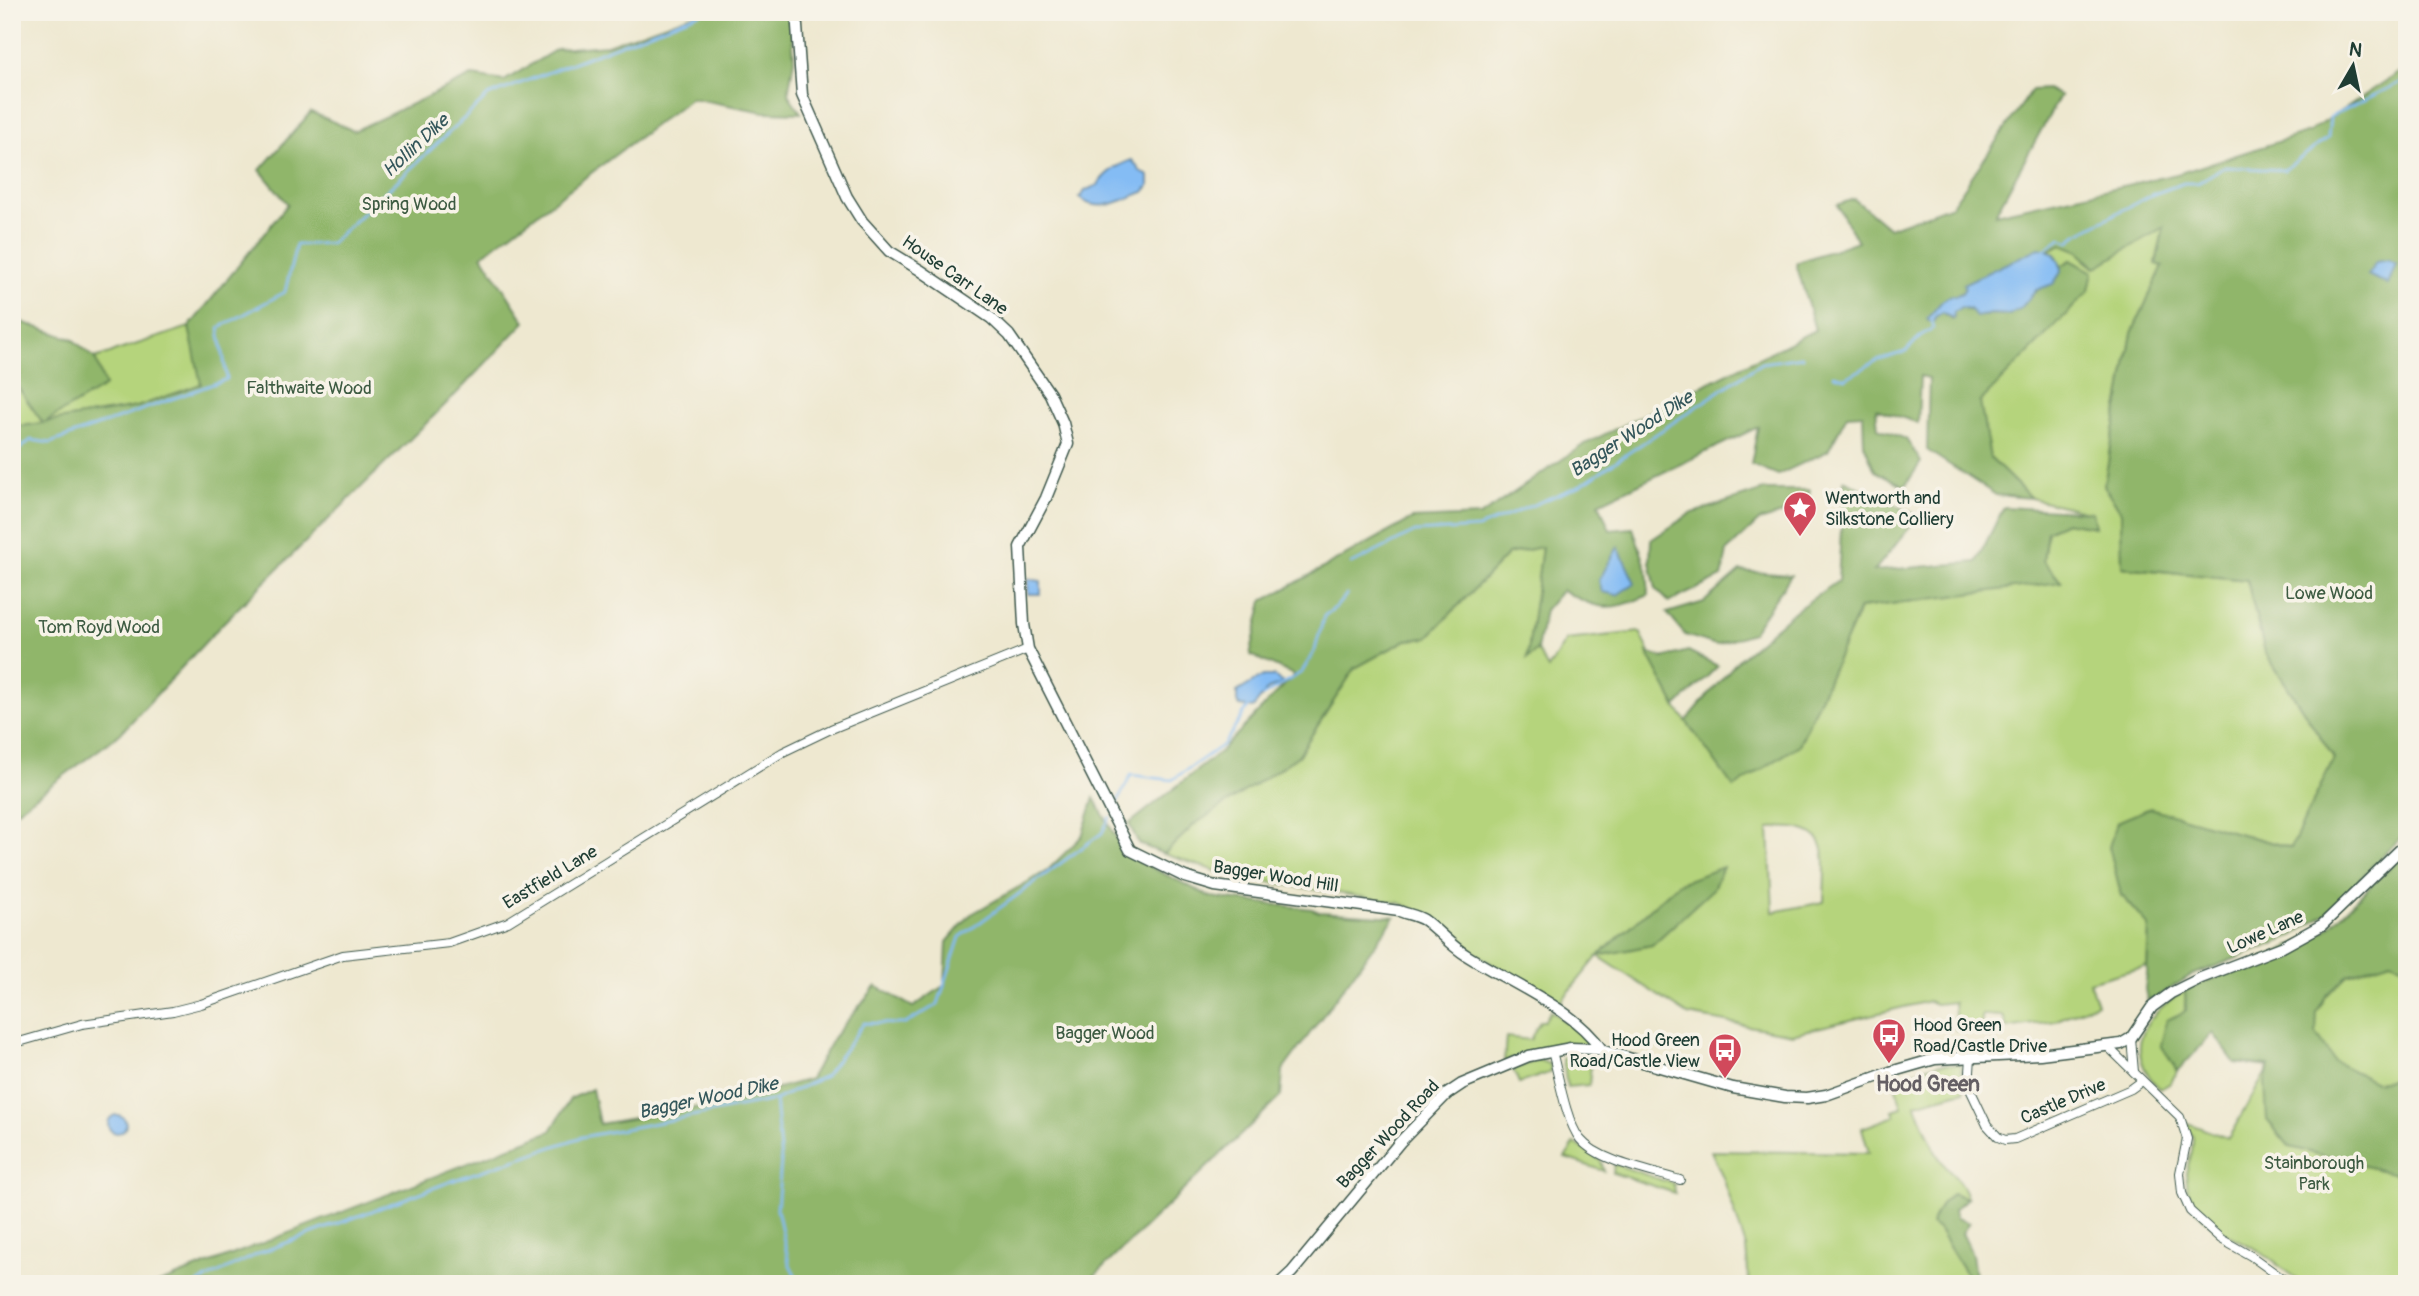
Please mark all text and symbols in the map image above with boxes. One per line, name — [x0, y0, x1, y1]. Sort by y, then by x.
north arrow — [2318, 32, 2388, 102]
text: N — [2347, 37, 2364, 63]
water label: Hollin Dike — [378, 108, 455, 182]
park label: Spring Wood — [361, 193, 457, 216]
street label: House Carr Lane — [897, 230, 1012, 321]
park label: Falthwaite Wood — [246, 377, 372, 400]
water label: Bagger Wood Dike — [1566, 384, 1699, 482]
place label: Wentworth and Silkstone Colliery — [1825, 487, 1954, 531]
place icon: Wentworth and Silkstone Colliery — [1781, 489, 1819, 538]
park label: Lowe Wood — [2285, 582, 2373, 605]
park label: Tom Royd Wood — [38, 616, 160, 639]
street label: Eastfield Lane — [499, 840, 602, 915]
street label: Bagger Wood Hill — [1212, 855, 1340, 898]
street label: Lowe Lane — [2223, 905, 2307, 960]
place label: Hood Green Road/Castle Drive — [1913, 1014, 2047, 1058]
bus stop icon: Hood Green Road/Castle Drive — [1870, 1016, 1908, 1065]
park label: Bagger Wood — [1055, 1022, 1155, 1045]
place label: Hood Green Road/Castle View — [1569, 1029, 1700, 1073]
bus stop icon: Hood Green Road/Castle View — [1706, 1031, 1744, 1080]
water label: Bagger Wood Dike — [636, 1071, 782, 1124]
district label: Hood Green — [1876, 1071, 1980, 1098]
street label: Castle Drive — [2017, 1073, 2109, 1130]
street label: Bagger Wood Road — [1332, 1075, 1445, 1194]
park label: Stainborough Park — [2264, 1152, 2364, 1196]

